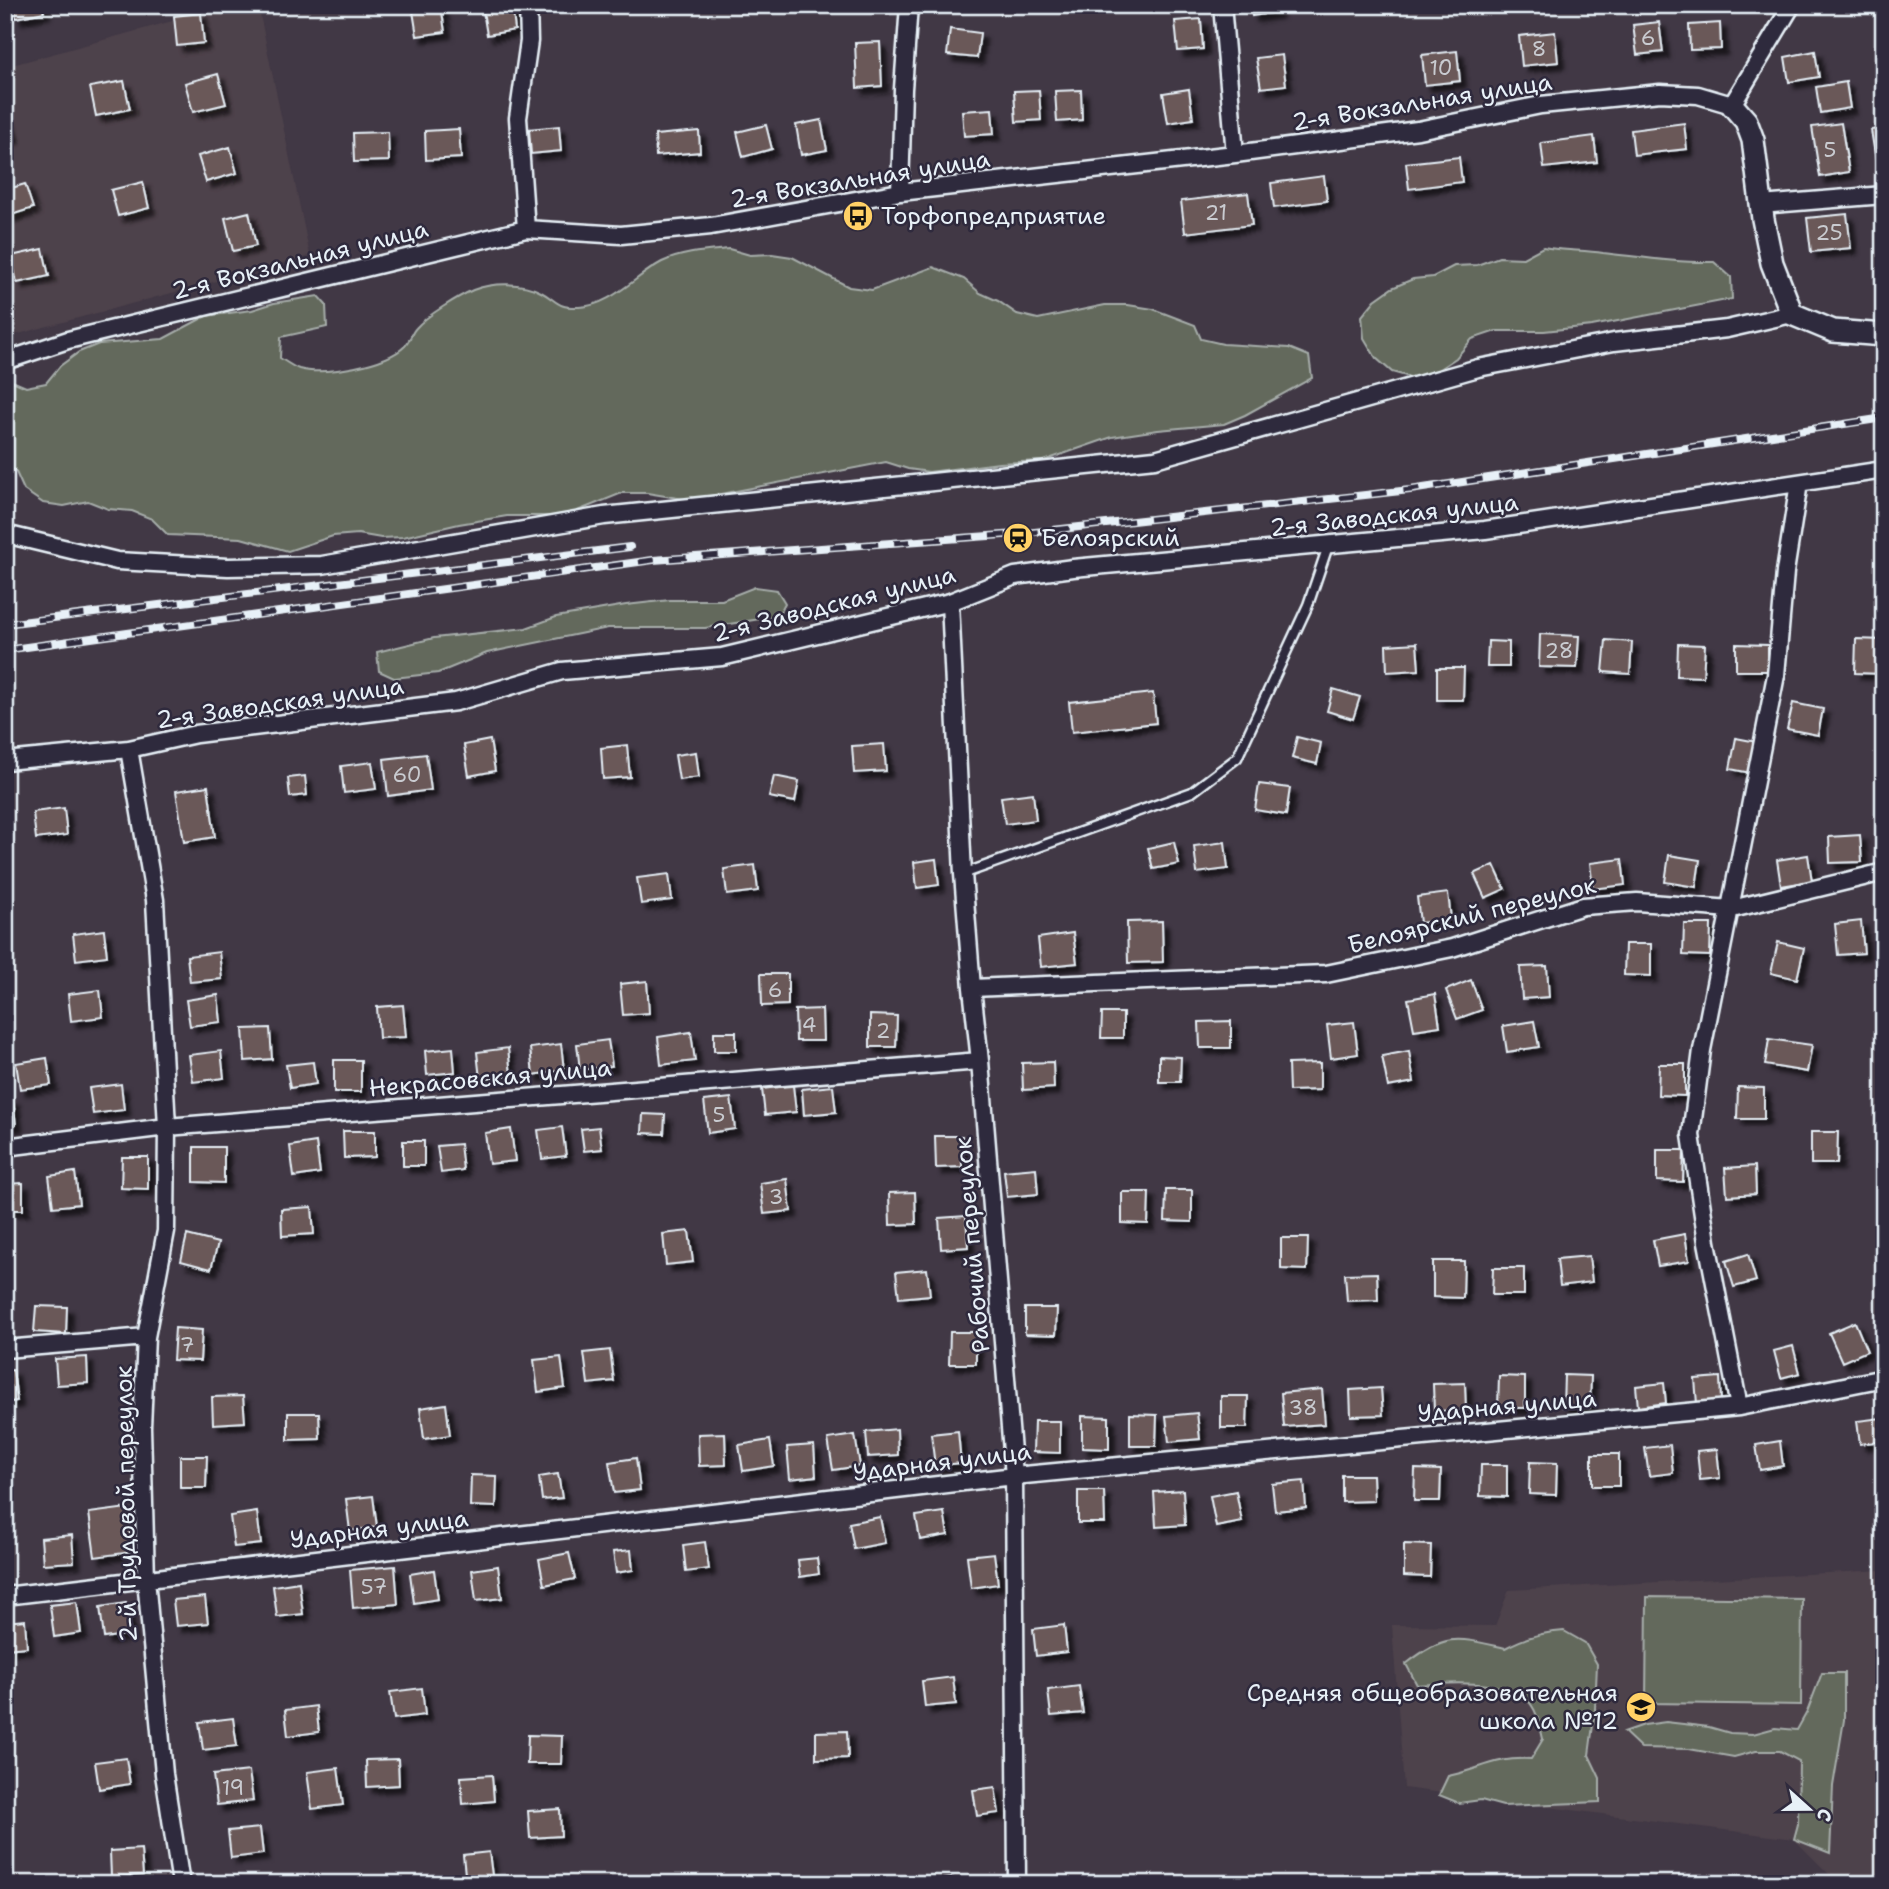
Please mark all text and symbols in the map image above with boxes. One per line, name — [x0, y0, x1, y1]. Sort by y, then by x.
house number: 6 — [1641, 24, 1655, 52]
house number: 8 — [1532, 35, 1546, 63]
house number: 10 — [1430, 54, 1452, 82]
street label: 2-я Вокзальная улица — [1290, 66, 1554, 138]
house number: 5 — [1824, 136, 1836, 164]
street label: 2-я Вокзальная улица — [728, 143, 992, 215]
bus stop icon: Торфопредприятие — [841, 199, 875, 233]
house number: 21 — [1205, 199, 1227, 227]
place label: Торфопредприятие — [881, 200, 1106, 232]
street label: 2-я Вокзальная улица — [169, 213, 432, 307]
house number: 25 — [1815, 219, 1843, 247]
street label: 2-я Заводская улица — [1268, 486, 1520, 544]
station icon: Белоярский — [1001, 521, 1035, 555]
place label: Белоярский — [1041, 522, 1180, 554]
street label: 2-я Заводская улица — [709, 558, 959, 650]
house number: 28 — [1545, 637, 1573, 665]
street label: 2-я Заводская улица — [154, 670, 406, 736]
house number: 60 — [393, 761, 421, 789]
street label: Белоярский переулок — [1344, 869, 1600, 961]
house number: 6 — [768, 976, 782, 1004]
house number: 4 — [802, 1011, 816, 1039]
house number: 2 — [876, 1017, 890, 1045]
street label: Некрасовская улица — [367, 1051, 613, 1105]
house number: 5 — [713, 1101, 725, 1129]
street label: Рабочий переулок — [947, 1135, 997, 1354]
house number: 3 — [769, 1183, 783, 1211]
house number: 7 — [180, 1331, 194, 1359]
street label: 2-й Трудовой переулок — [108, 1365, 144, 1643]
street label: Ударная улица — [1416, 1382, 1598, 1430]
house number: 38 — [1289, 1394, 1317, 1422]
street label: Ударная улица — [851, 1435, 1033, 1489]
street label: Ударная улица — [288, 1502, 470, 1556]
house number: 57 — [361, 1573, 387, 1601]
place label: Средняя общеобразовательная школа №12 — [1247, 1677, 1618, 1737]
school or university icon: Средняя общеобразовательная школа №12 — [1624, 1690, 1658, 1724]
north arrow — [1773, 1773, 1843, 1843]
house number: 19 — [222, 1774, 244, 1802]
text: С — [1811, 1805, 1838, 1825]

